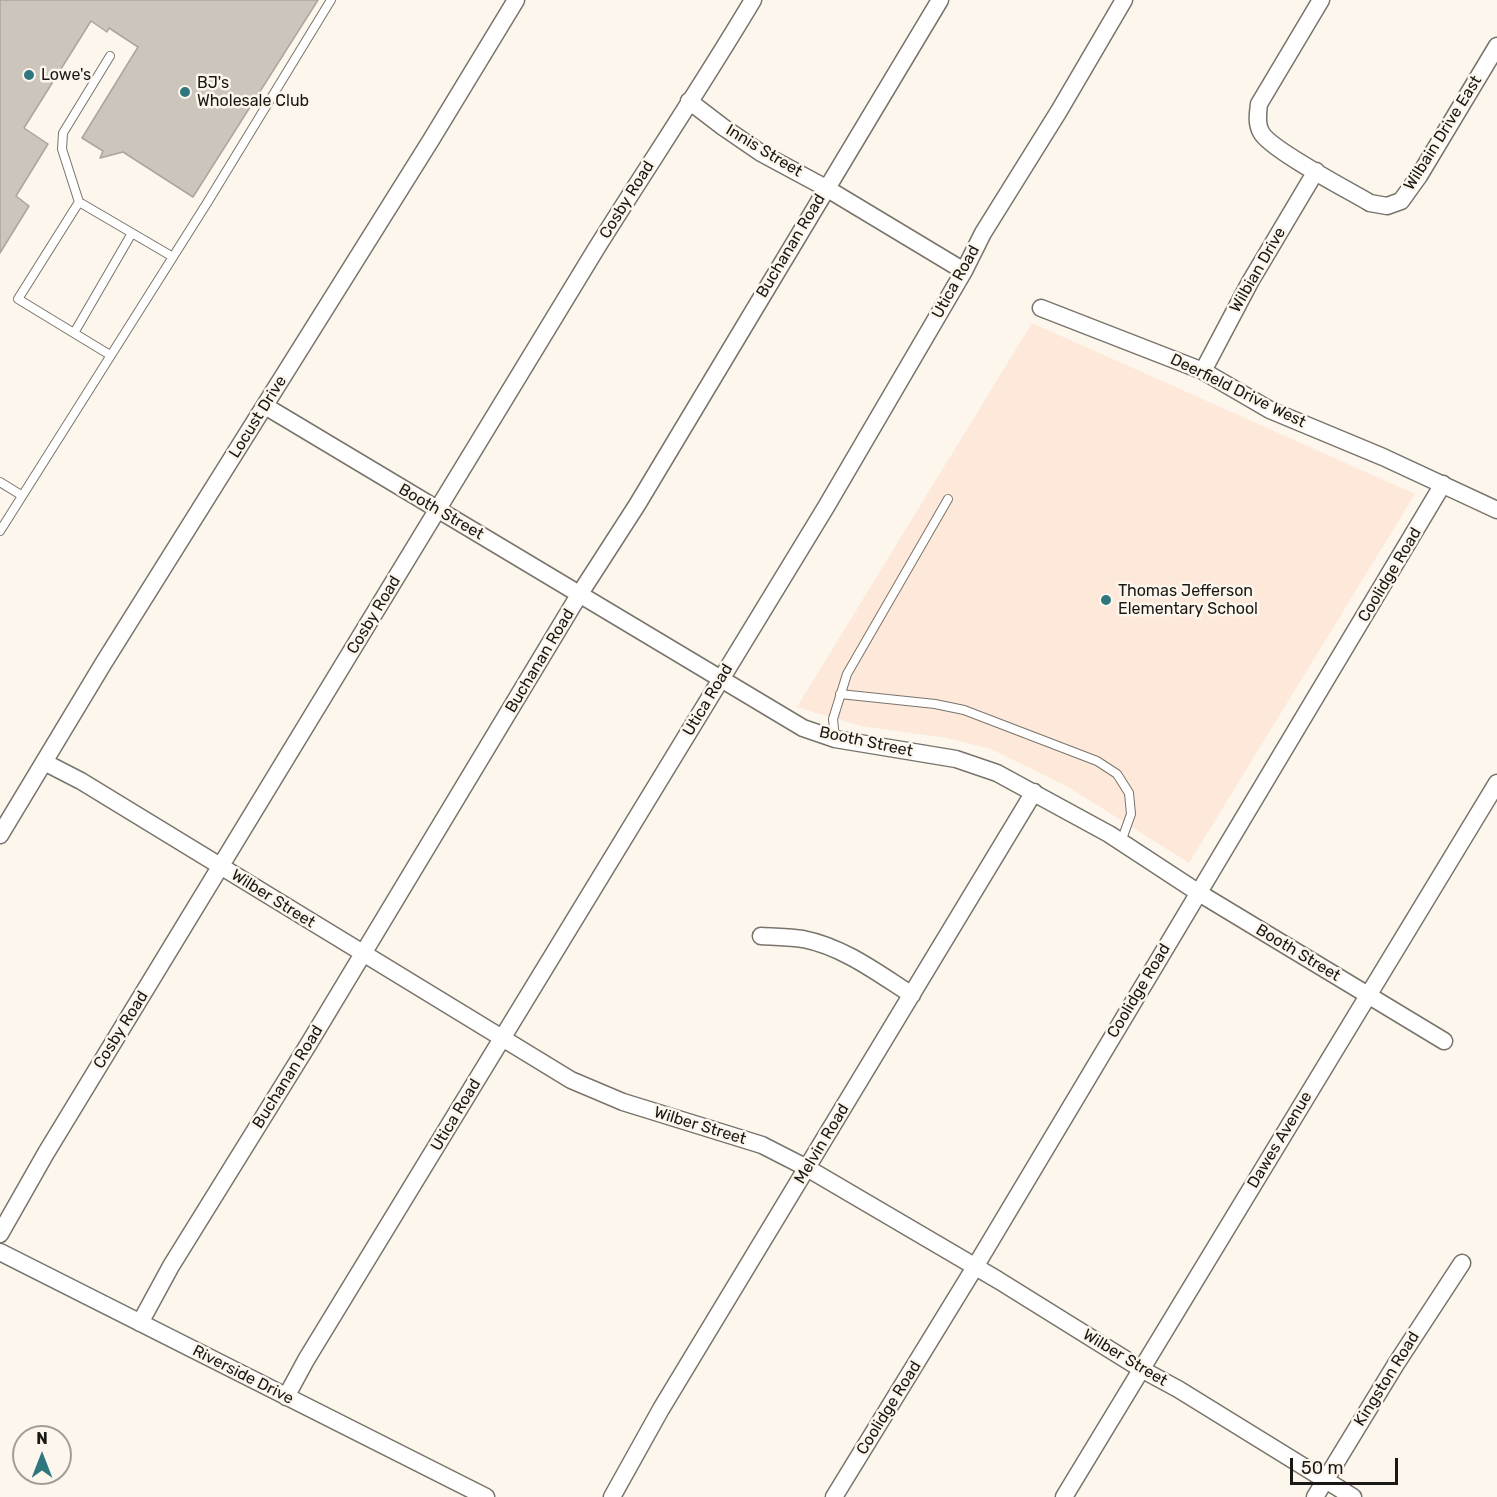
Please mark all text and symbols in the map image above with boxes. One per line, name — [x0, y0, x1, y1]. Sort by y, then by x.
place label: Lowe's — [41, 65, 91, 85]
marker: Lowe's — [22, 68, 36, 82]
street label: Wilbain Drive East — [1400, 72, 1486, 194]
place label: BJ's Wholesale Club — [197, 73, 309, 111]
marker: BJ's Wholesale Club — [178, 85, 192, 99]
street label: Innis Street — [722, 121, 806, 181]
street label: Cosby Road — [596, 158, 658, 242]
street label: Buchanan Road — [752, 191, 830, 301]
street label: Wilbian Drive — [1226, 224, 1290, 316]
street label: Utica Road — [928, 242, 984, 322]
street label: Deerfield Drive West — [1167, 350, 1309, 432]
street label: Locust Drive — [225, 372, 291, 462]
street label: Booth Street — [395, 480, 487, 544]
street label: Coolidge Road — [1354, 524, 1426, 626]
street label: Cosby Road — [343, 572, 405, 658]
place label: Thomas Jefferson Elementary School — [1118, 581, 1258, 619]
marker: Thomas Jefferson Elementary School — [1099, 593, 1113, 607]
street label: Buchanan Road — [501, 606, 579, 716]
street label: Utica Road — [679, 660, 737, 740]
street label: Booth Street — [817, 723, 915, 761]
street label: Wilber Street — [227, 866, 319, 932]
street label: Booth Street — [1252, 920, 1344, 986]
street label: Coolidge Road — [1103, 940, 1175, 1042]
street label: Cosby Road — [90, 988, 152, 1072]
street label: Buchanan Road — [249, 1022, 327, 1132]
street label: Utica Road — [427, 1075, 485, 1155]
street label: Dawes Avenue — [1244, 1088, 1316, 1192]
street label: Melvin Road — [791, 1101, 853, 1187]
street label: Wilber Street — [652, 1103, 748, 1149]
street label: Wilber Street — [1079, 1325, 1171, 1391]
street label: Kingston Road — [1350, 1328, 1424, 1430]
street label: Riverside Drive — [189, 1341, 297, 1409]
street label: Coolidge Road — [853, 1358, 925, 1458]
north arrow — [12, 1425, 72, 1485]
text: N — [36, 1429, 48, 1448]
scale bar — [1293, 1446, 1401, 1484]
text: 50 m — [1301, 1457, 1344, 1479]

